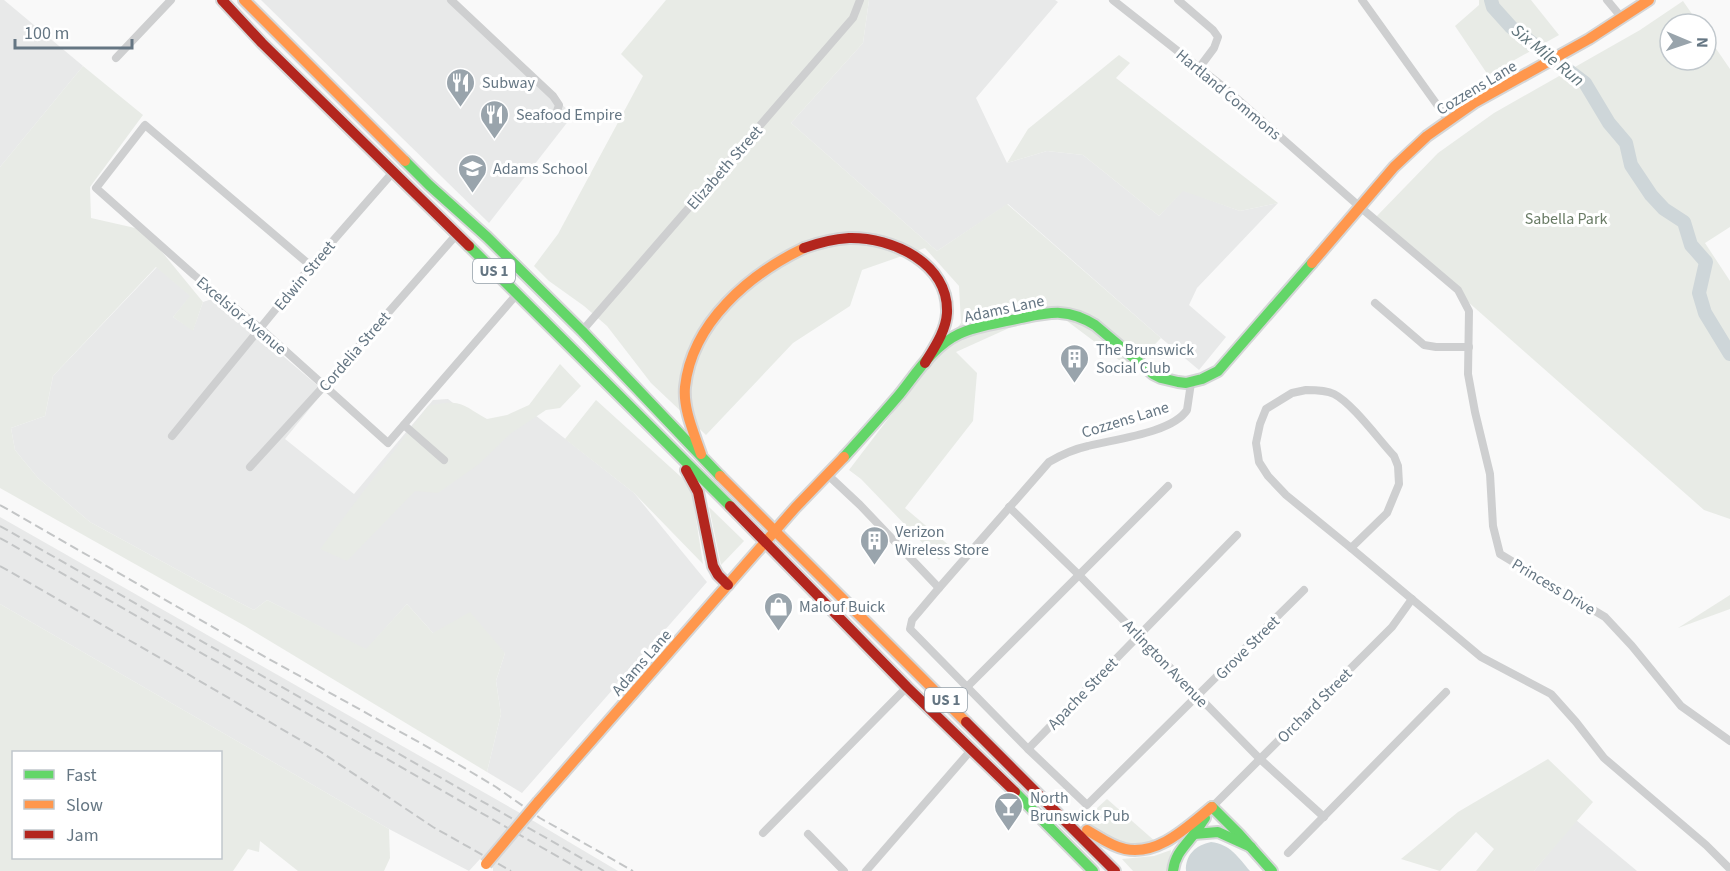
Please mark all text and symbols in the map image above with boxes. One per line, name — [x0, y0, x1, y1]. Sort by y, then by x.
scale bar — [15, 12, 132, 50]
north arrow — [1658, 12, 1718, 72]
water label: Six Mile Run — [1506, 18, 1589, 93]
text: 100 m — [24, 21, 69, 46]
text: N — [1691, 37, 1713, 48]
street label: Hartland Commons — [1171, 44, 1286, 145]
street label: Cozzens Lane — [1432, 55, 1521, 121]
restaurant icon: Subway — [445, 66, 477, 108]
place label: Subway — [482, 72, 535, 94]
restaurant icon: Seafood Empire — [479, 98, 511, 140]
place label: Seafood Empire — [516, 104, 622, 126]
street label: Elizabeth Street — [682, 120, 768, 214]
school or university icon: Adams School — [456, 152, 488, 194]
place label: Adams School — [493, 158, 588, 180]
park label: Sabella Park — [1525, 208, 1607, 230]
street label: Edwin Street — [269, 236, 341, 315]
road number: US 1 — [473, 259, 515, 283]
street label: Excelsior Avenue — [192, 272, 291, 360]
street label: Adams Lane — [962, 290, 1046, 328]
street label: Cordelia Street — [314, 306, 396, 396]
place label: The Brunswick Social Club — [1096, 339, 1194, 379]
building icon: The Brunswick Social Club — [1059, 342, 1091, 384]
street label: Cozzens Lane — [1079, 396, 1172, 444]
place label: Verizon Wireless Store — [895, 521, 989, 561]
building icon: Verizon Wireless Store — [858, 524, 890, 566]
street label: Princess Drive — [1508, 553, 1599, 620]
shop icon: Malouf Buick — [762, 590, 794, 632]
place label: Malouf Buick — [799, 596, 885, 618]
street label: Grove Street — [1211, 610, 1285, 685]
street label: Arlington Avenue — [1118, 615, 1213, 712]
street label: Adams Lane — [607, 625, 677, 701]
street label: Apache Street — [1043, 652, 1123, 735]
street label: Orchard Street — [1272, 663, 1357, 748]
road number: US 1 — [925, 688, 967, 712]
legend — [12, 751, 222, 859]
text: Fast — [66, 763, 97, 788]
place label: North Brunswick Pub — [1030, 787, 1130, 827]
bar icon: North Brunswick Pub — [993, 790, 1025, 832]
text: Slow — [66, 793, 103, 818]
text: Jam — [66, 823, 99, 848]

